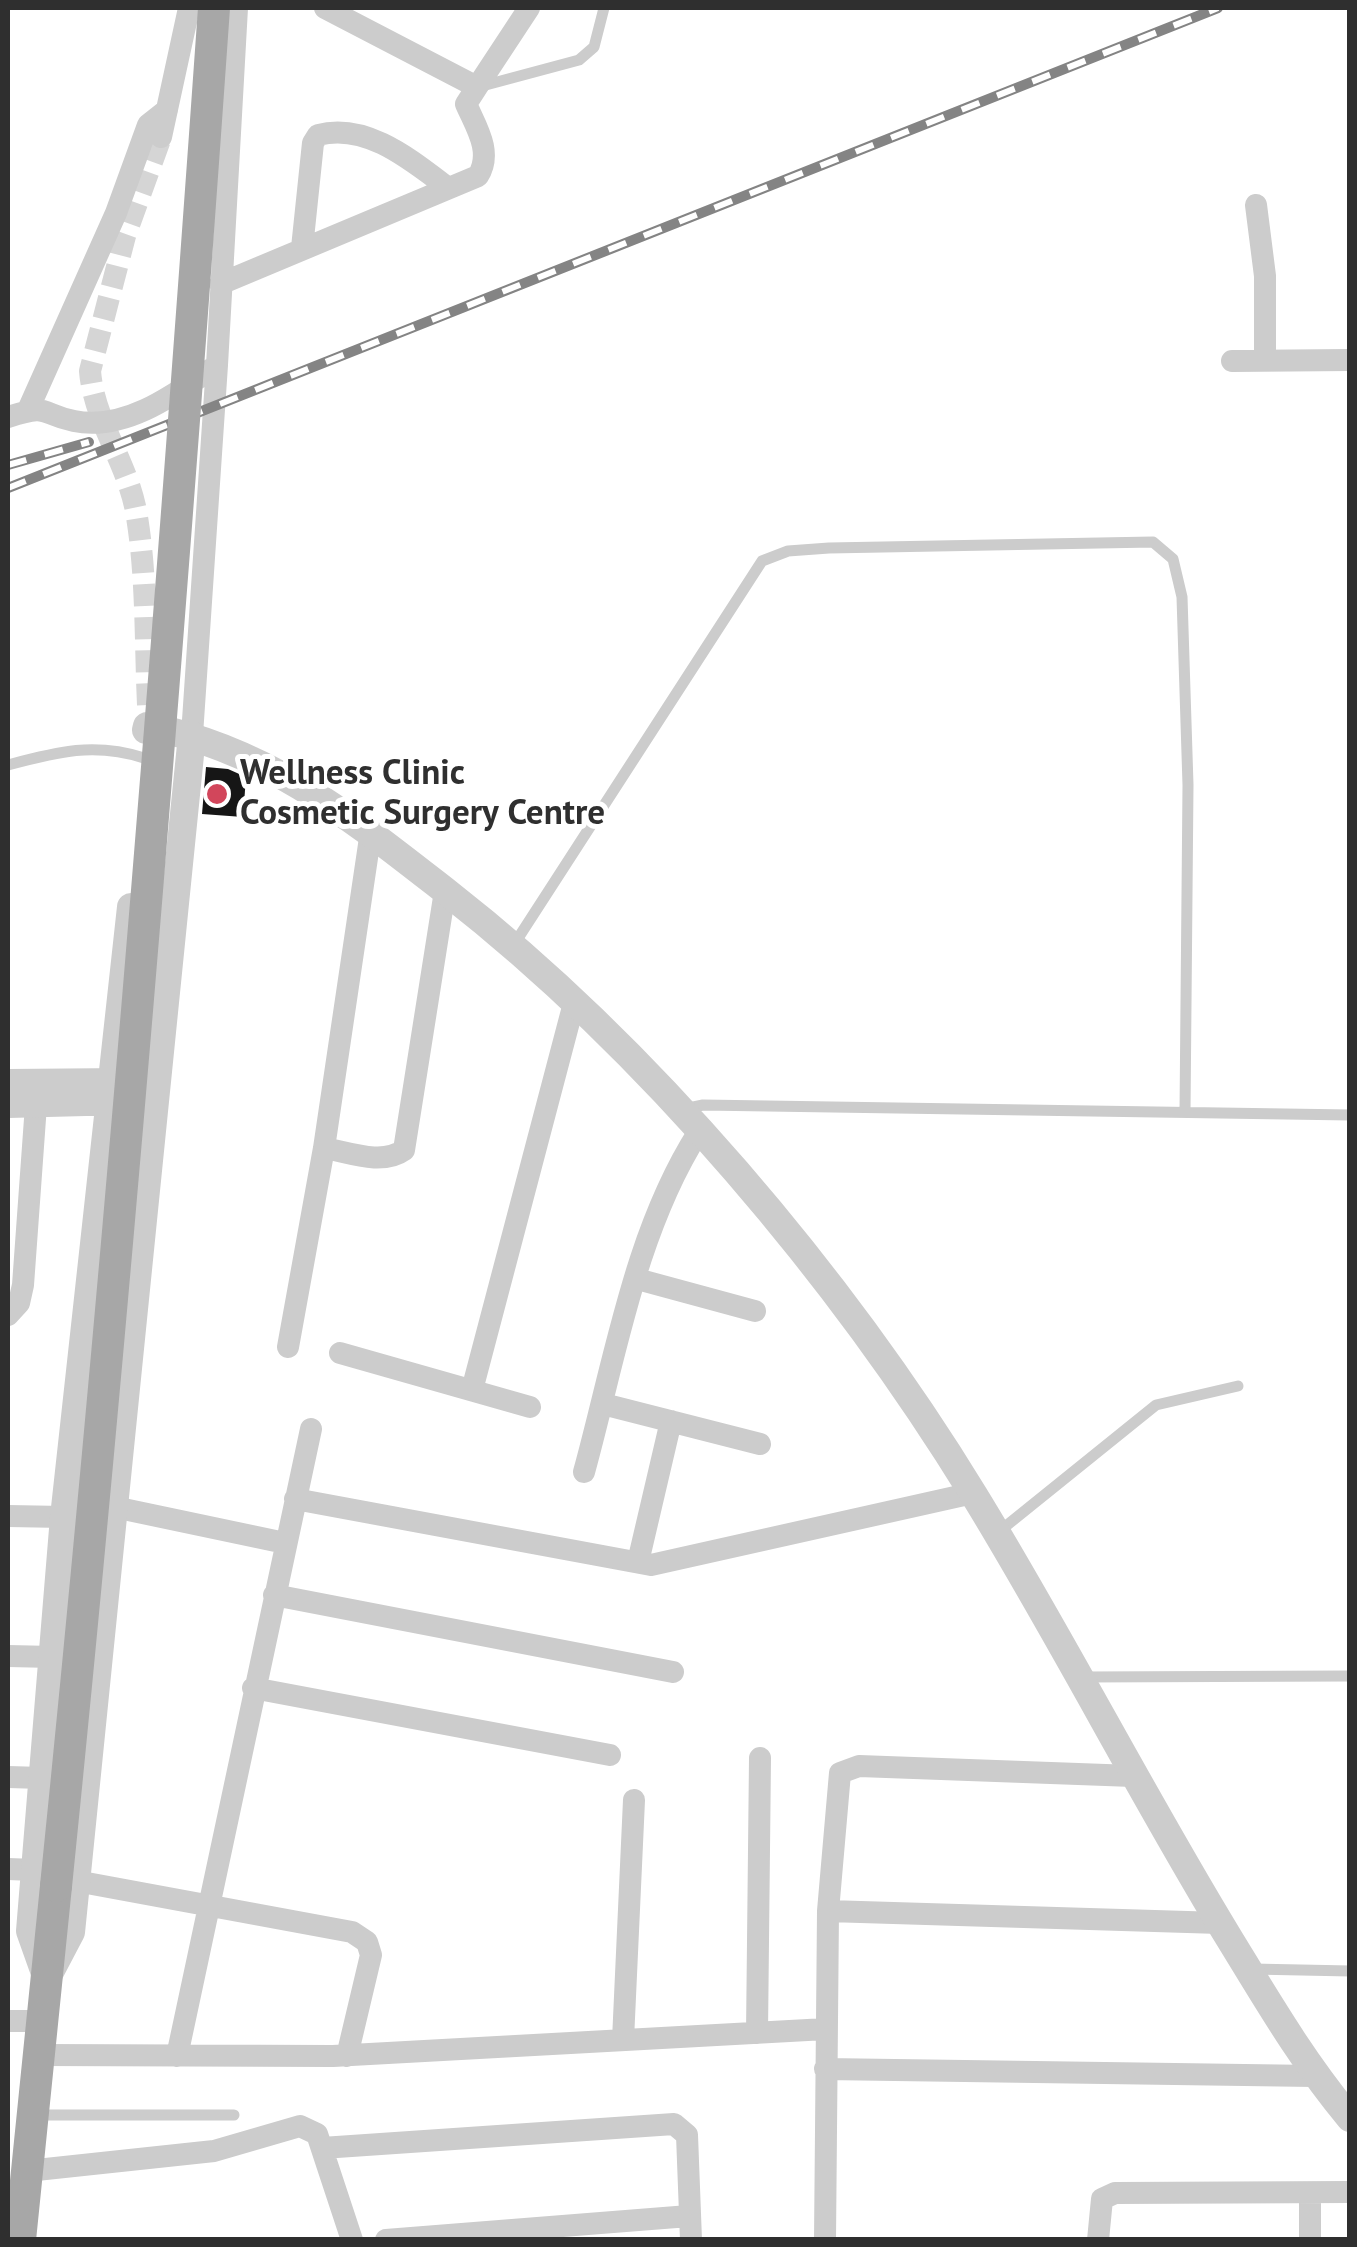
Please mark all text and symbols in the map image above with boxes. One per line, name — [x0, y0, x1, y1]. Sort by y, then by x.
place label: Wellness Clinic Cosmetic Surgery Centre — [240, 753, 605, 835]
marker: Wellness Clinic Cosmetic Surgery Centre — [204, 781, 230, 807]

